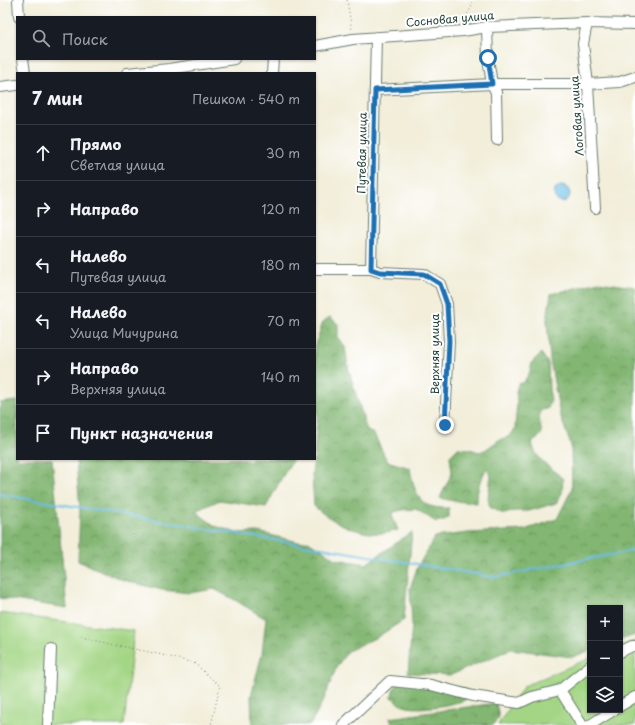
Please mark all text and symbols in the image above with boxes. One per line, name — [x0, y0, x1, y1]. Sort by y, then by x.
street label: Сосновая улица — [405, 6, 495, 31]
search box — [16, 16, 316, 60]
icon: search — [30, 27, 52, 49]
text: Поиск — [62, 27, 108, 50]
route start — [479, 49, 497, 67]
street label: Логовая улица — [565, 75, 588, 157]
text: 7 мин — [32, 85, 83, 111]
text: Пешком · 540 m — [192, 89, 300, 108]
street label: Путевая улица — [352, 112, 371, 194]
text: Прямо — [70, 132, 121, 155]
icon: ahead — [32, 142, 54, 164]
text: 30 m — [266, 143, 300, 162]
text: Светлая улица — [70, 155, 165, 174]
text: Направо — [70, 197, 139, 220]
icon: right — [32, 198, 54, 220]
text: 120 m — [261, 199, 300, 218]
text: Налево — [70, 244, 127, 267]
icon: left — [32, 254, 54, 276]
text: 180 m — [261, 255, 300, 274]
text: Путевая улица — [70, 267, 166, 286]
text: Налево — [70, 300, 127, 323]
icon: left — [32, 310, 54, 332]
text: 70 m — [267, 311, 300, 330]
street label: Верхняя улица — [426, 313, 443, 394]
text: Улица Мичурина — [70, 323, 178, 342]
text: Направо — [70, 356, 139, 379]
icon: right — [32, 366, 54, 388]
text: 140 m — [261, 367, 300, 386]
text: Верхняя улица — [70, 379, 166, 398]
route end — [436, 416, 454, 434]
text: Пункт назначения — [70, 421, 213, 444]
icon: arrive — [32, 422, 54, 444]
map controls — [587, 605, 623, 713]
button: + — [587, 605, 623, 641]
button: − — [587, 641, 623, 677]
button: layers — [587, 677, 623, 713]

